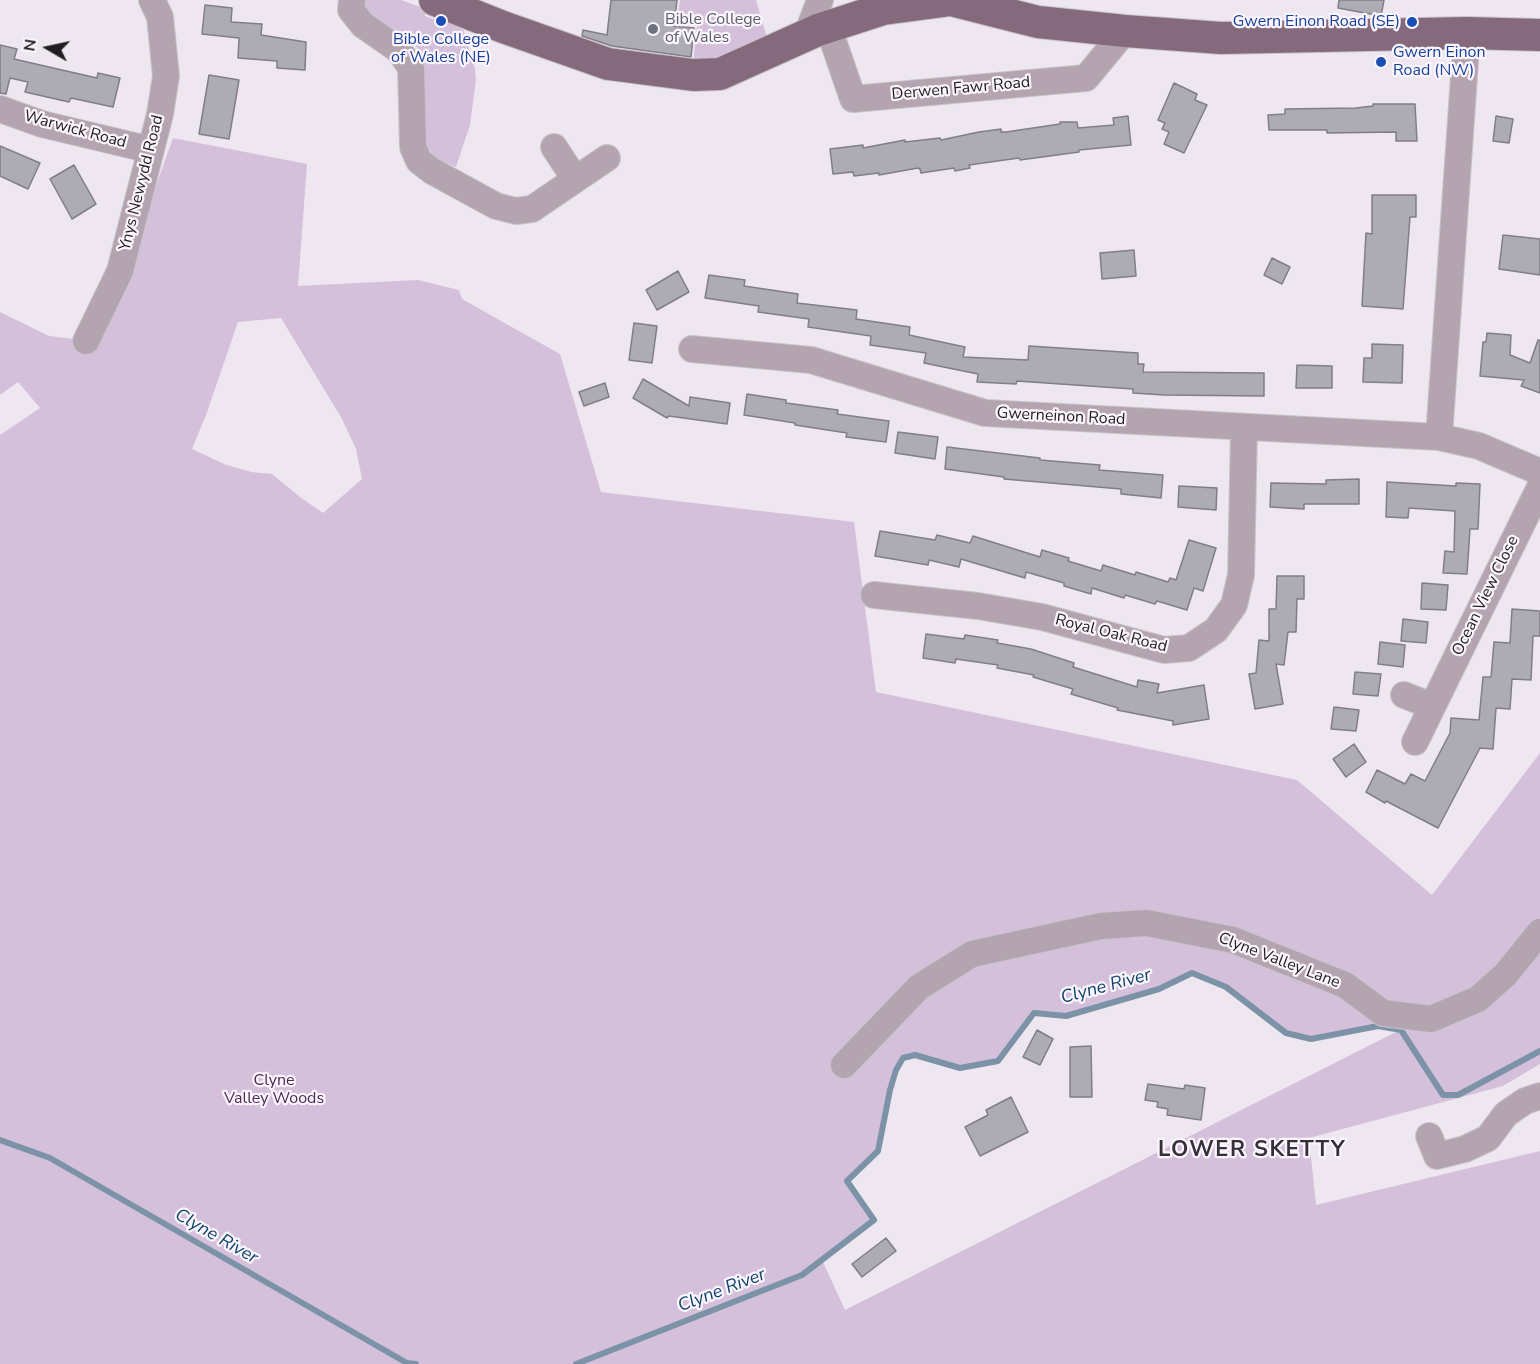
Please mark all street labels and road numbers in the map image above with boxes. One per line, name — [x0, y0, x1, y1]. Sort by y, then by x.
street label: Derwen Fawr Road — [891, 73, 1031, 105]
street label: Warwick Road — [22, 107, 128, 153]
street label: Ynys Newydd Road — [116, 113, 168, 253]
street label: Gwerneinon Road — [996, 404, 1126, 430]
street label: Ocean View Close — [1449, 533, 1523, 659]
street label: Royal Oak Road — [1053, 611, 1169, 657]
street label: Clyne Valley Lane — [1215, 929, 1343, 993]

